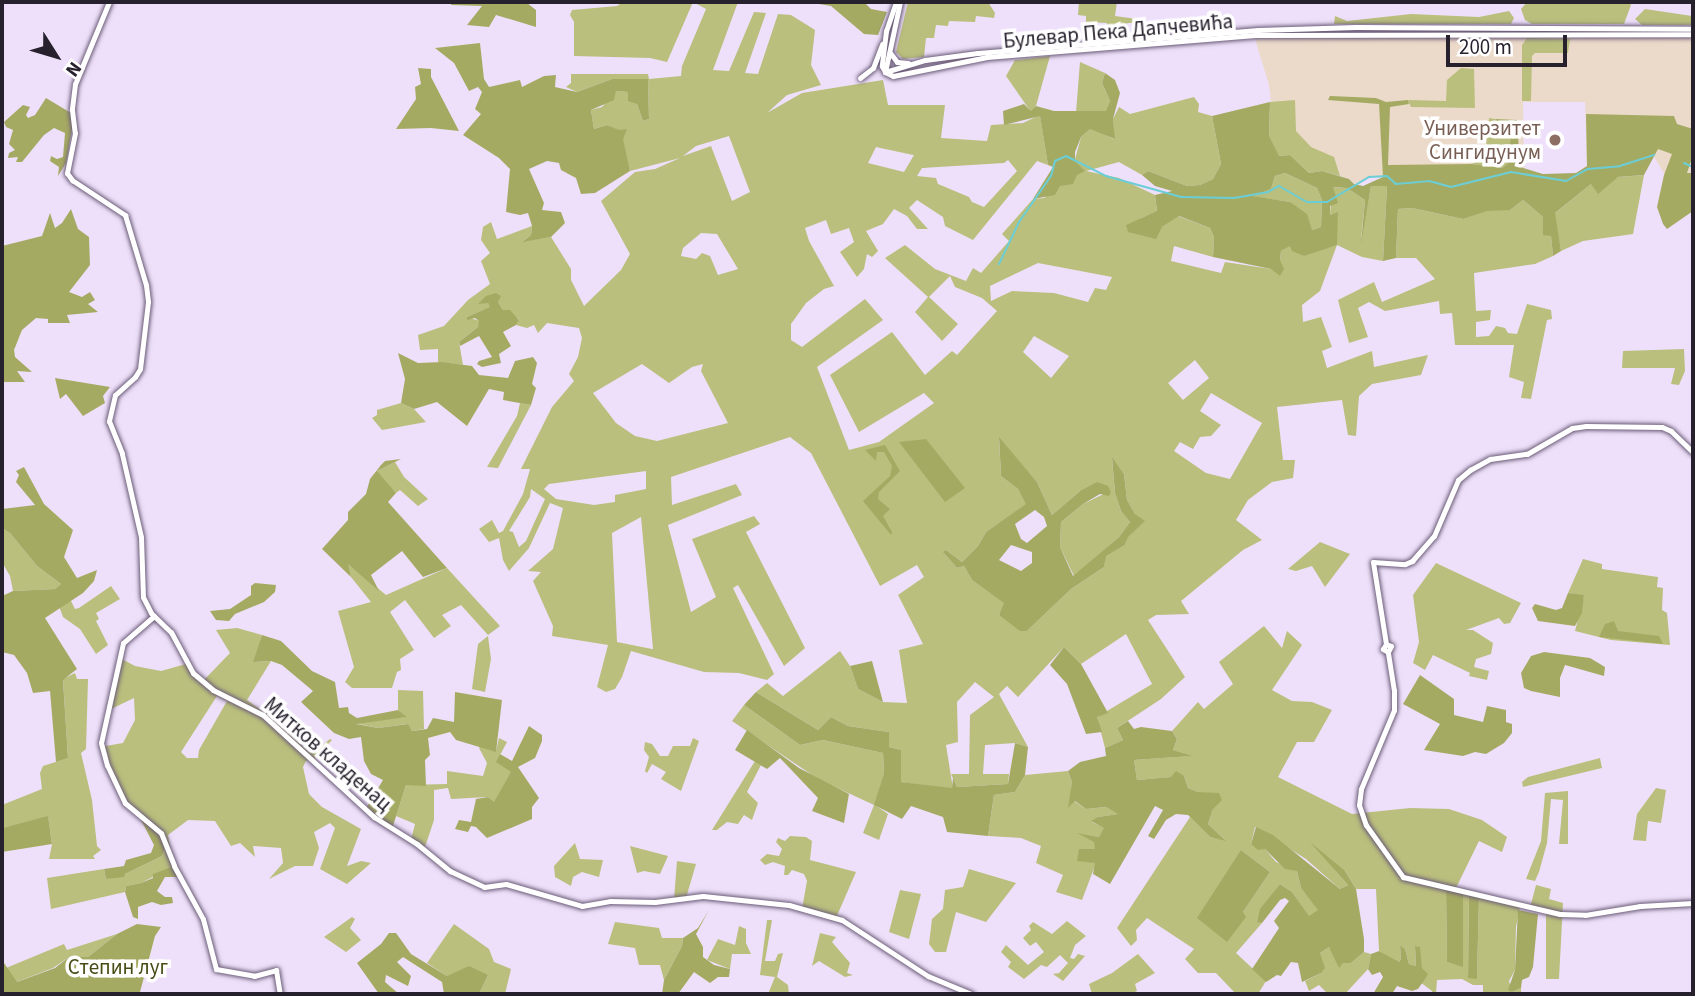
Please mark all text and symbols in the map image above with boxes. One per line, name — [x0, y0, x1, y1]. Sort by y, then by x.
street label: Булевар Пека Дапчевића — [1002, 8, 1234, 54]
north arrow — [21, 21, 91, 91]
scale bar — [1450, 21, 1571, 65]
text: 200 m — [1459, 32, 1512, 62]
text: N — [59, 56, 88, 82]
place label: Универзитет Сингидунум — [1424, 115, 1541, 165]
marker: Универзитет Сингидунум — [1547, 132, 1563, 148]
street label: Митков кладенац — [259, 692, 397, 816]
park label: Степин луг — [68, 954, 168, 980]

